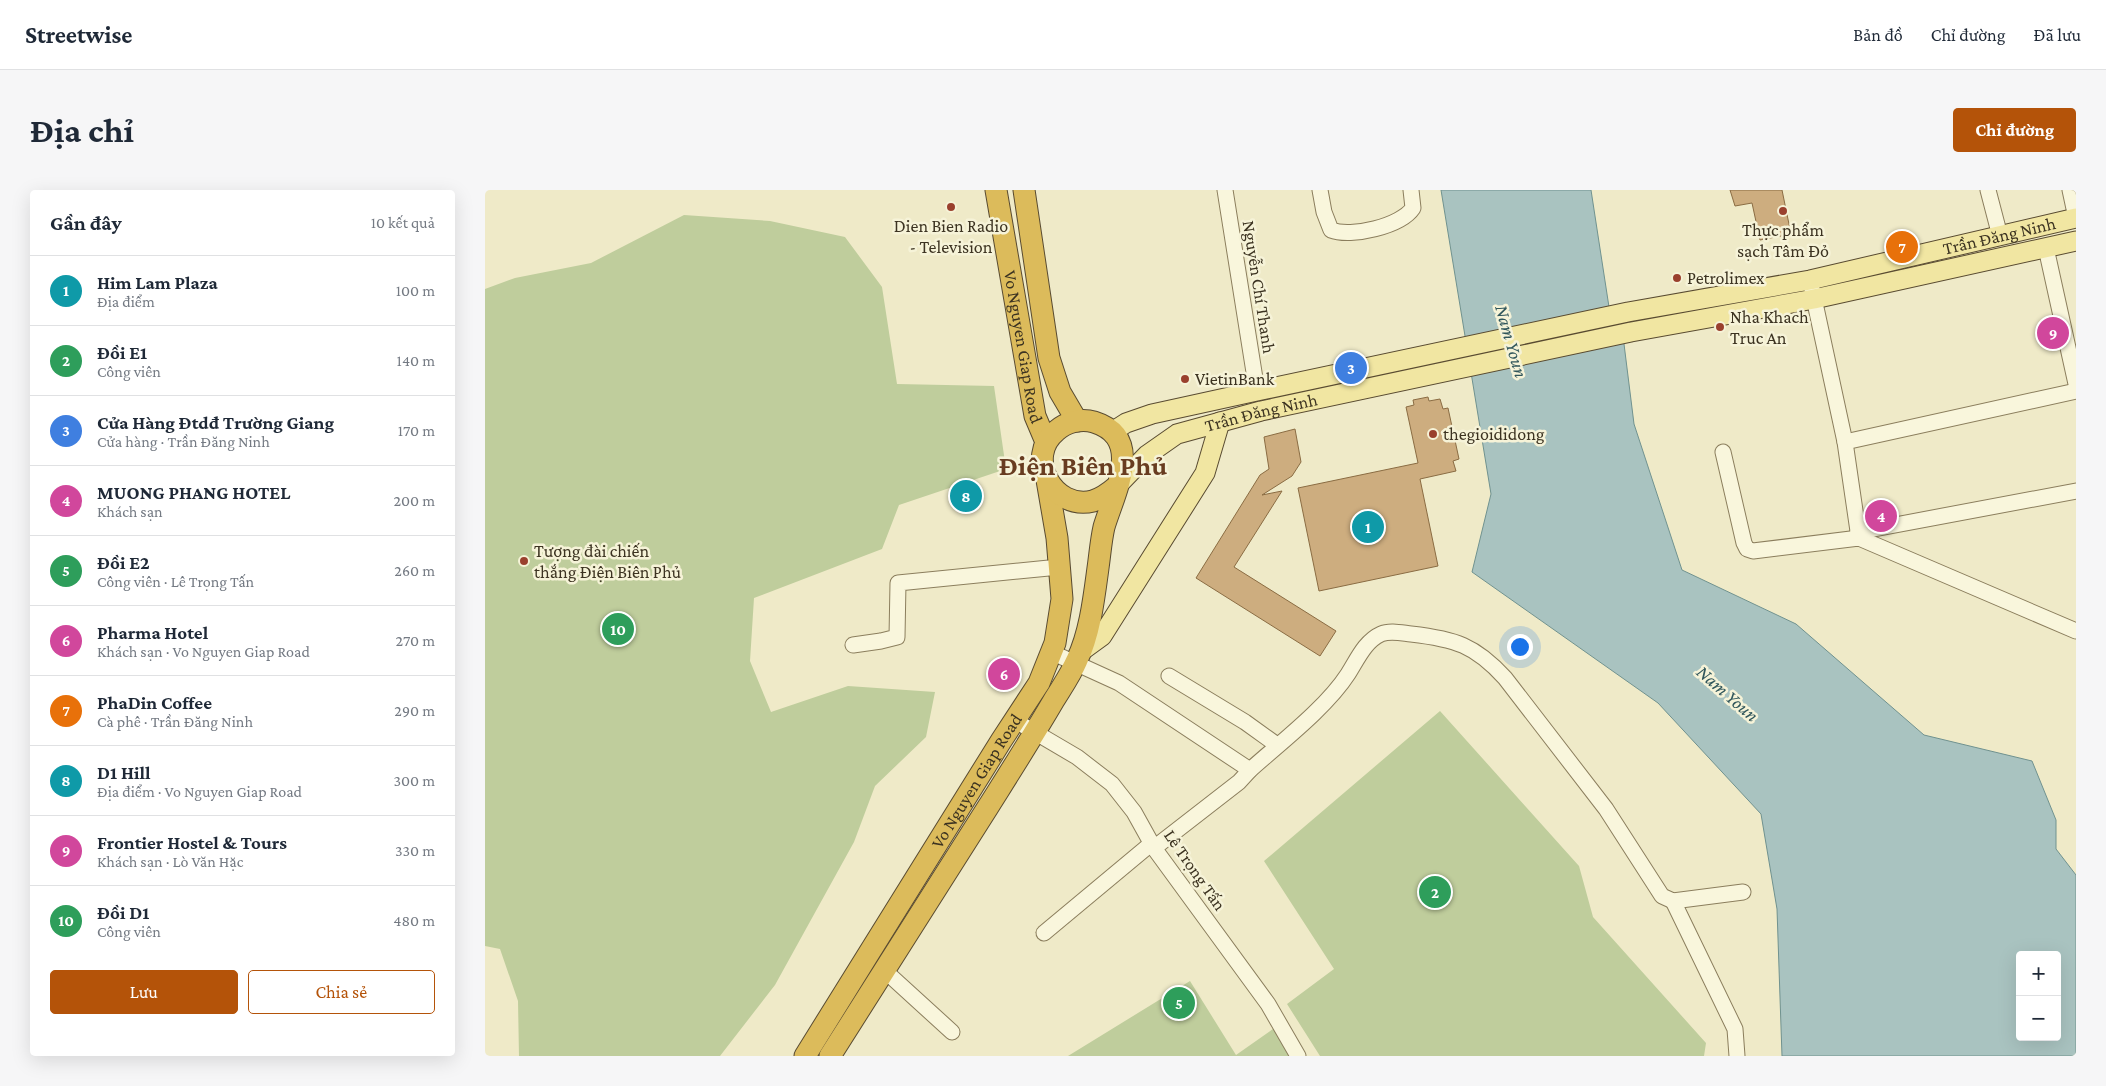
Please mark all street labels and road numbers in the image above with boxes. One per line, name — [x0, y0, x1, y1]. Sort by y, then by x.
street label: Trần Đăng Ninh — [1941, 213, 2058, 259]
street label: Nguyễn Chí Thanh — [1239, 219, 1279, 355]
street label: Vo Nguyen Giap Road — [1000, 269, 1047, 427]
street label: Trần Đăng Ninh — [1203, 389, 1320, 436]
street label: Vo Nguyen Giap Road — [927, 710, 1026, 852]
street label: Lê Trọng Tấn — [1160, 826, 1230, 914]

